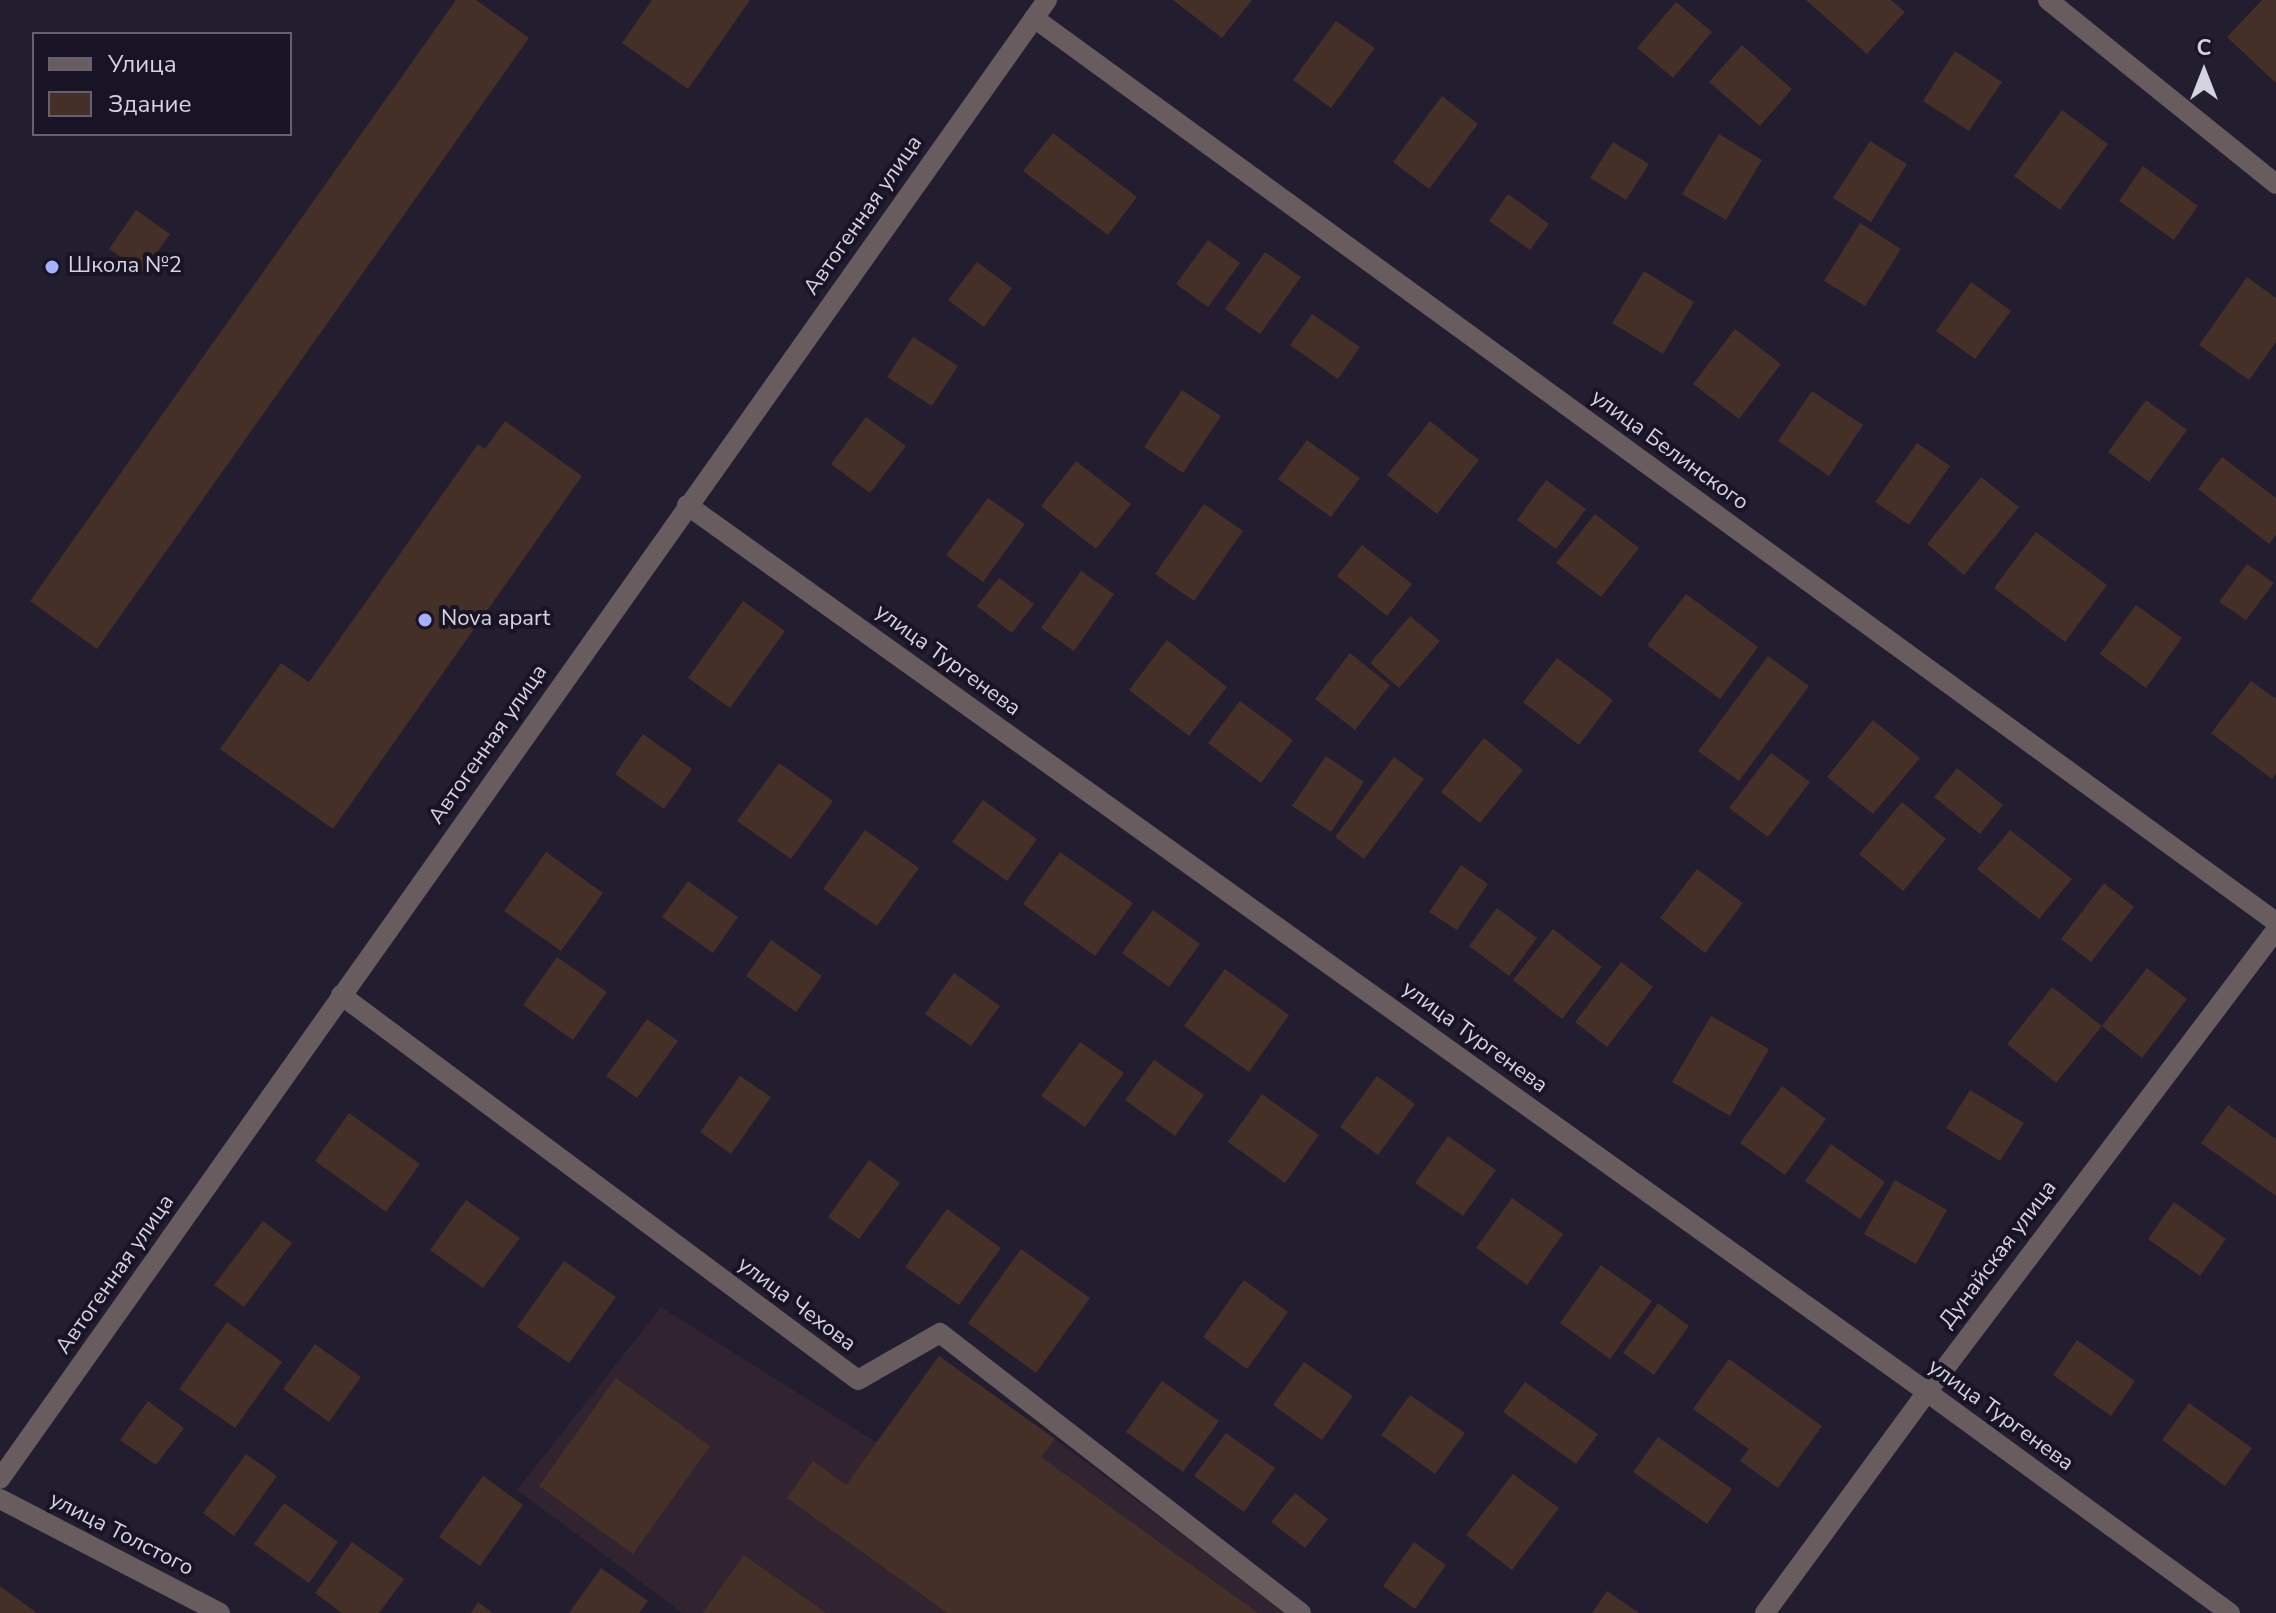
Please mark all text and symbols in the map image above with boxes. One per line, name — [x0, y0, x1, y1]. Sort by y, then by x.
legend — [32, 32, 292, 136]
north arrow — [2164, 32, 2244, 112]
text: С — [2197, 33, 2211, 63]
text: Улица — [108, 48, 177, 80]
text: Здание — [108, 88, 192, 120]
street label: Автогенная улица — [799, 131, 929, 301]
place label: Школа №2 — [68, 254, 182, 280]
marker: Школа №2 — [43, 258, 61, 276]
street label: улица Белинского — [1585, 385, 1753, 517]
street label: улица Тургенева — [869, 599, 1025, 723]
place label: Nova apart — [441, 607, 550, 633]
marker: Nova apart — [416, 611, 434, 629]
street label: Автогенная улица — [424, 660, 554, 830]
street label: улица Тургенева — [1396, 976, 1552, 1100]
street label: Дунайская улица — [1935, 1176, 2063, 1334]
street label: Автогенная улица — [51, 1190, 181, 1360]
street label: улица Чехова — [732, 1252, 860, 1358]
street label: улица Тургенева — [1922, 1354, 2078, 1478]
street label: улица Толстого — [45, 1487, 197, 1583]

